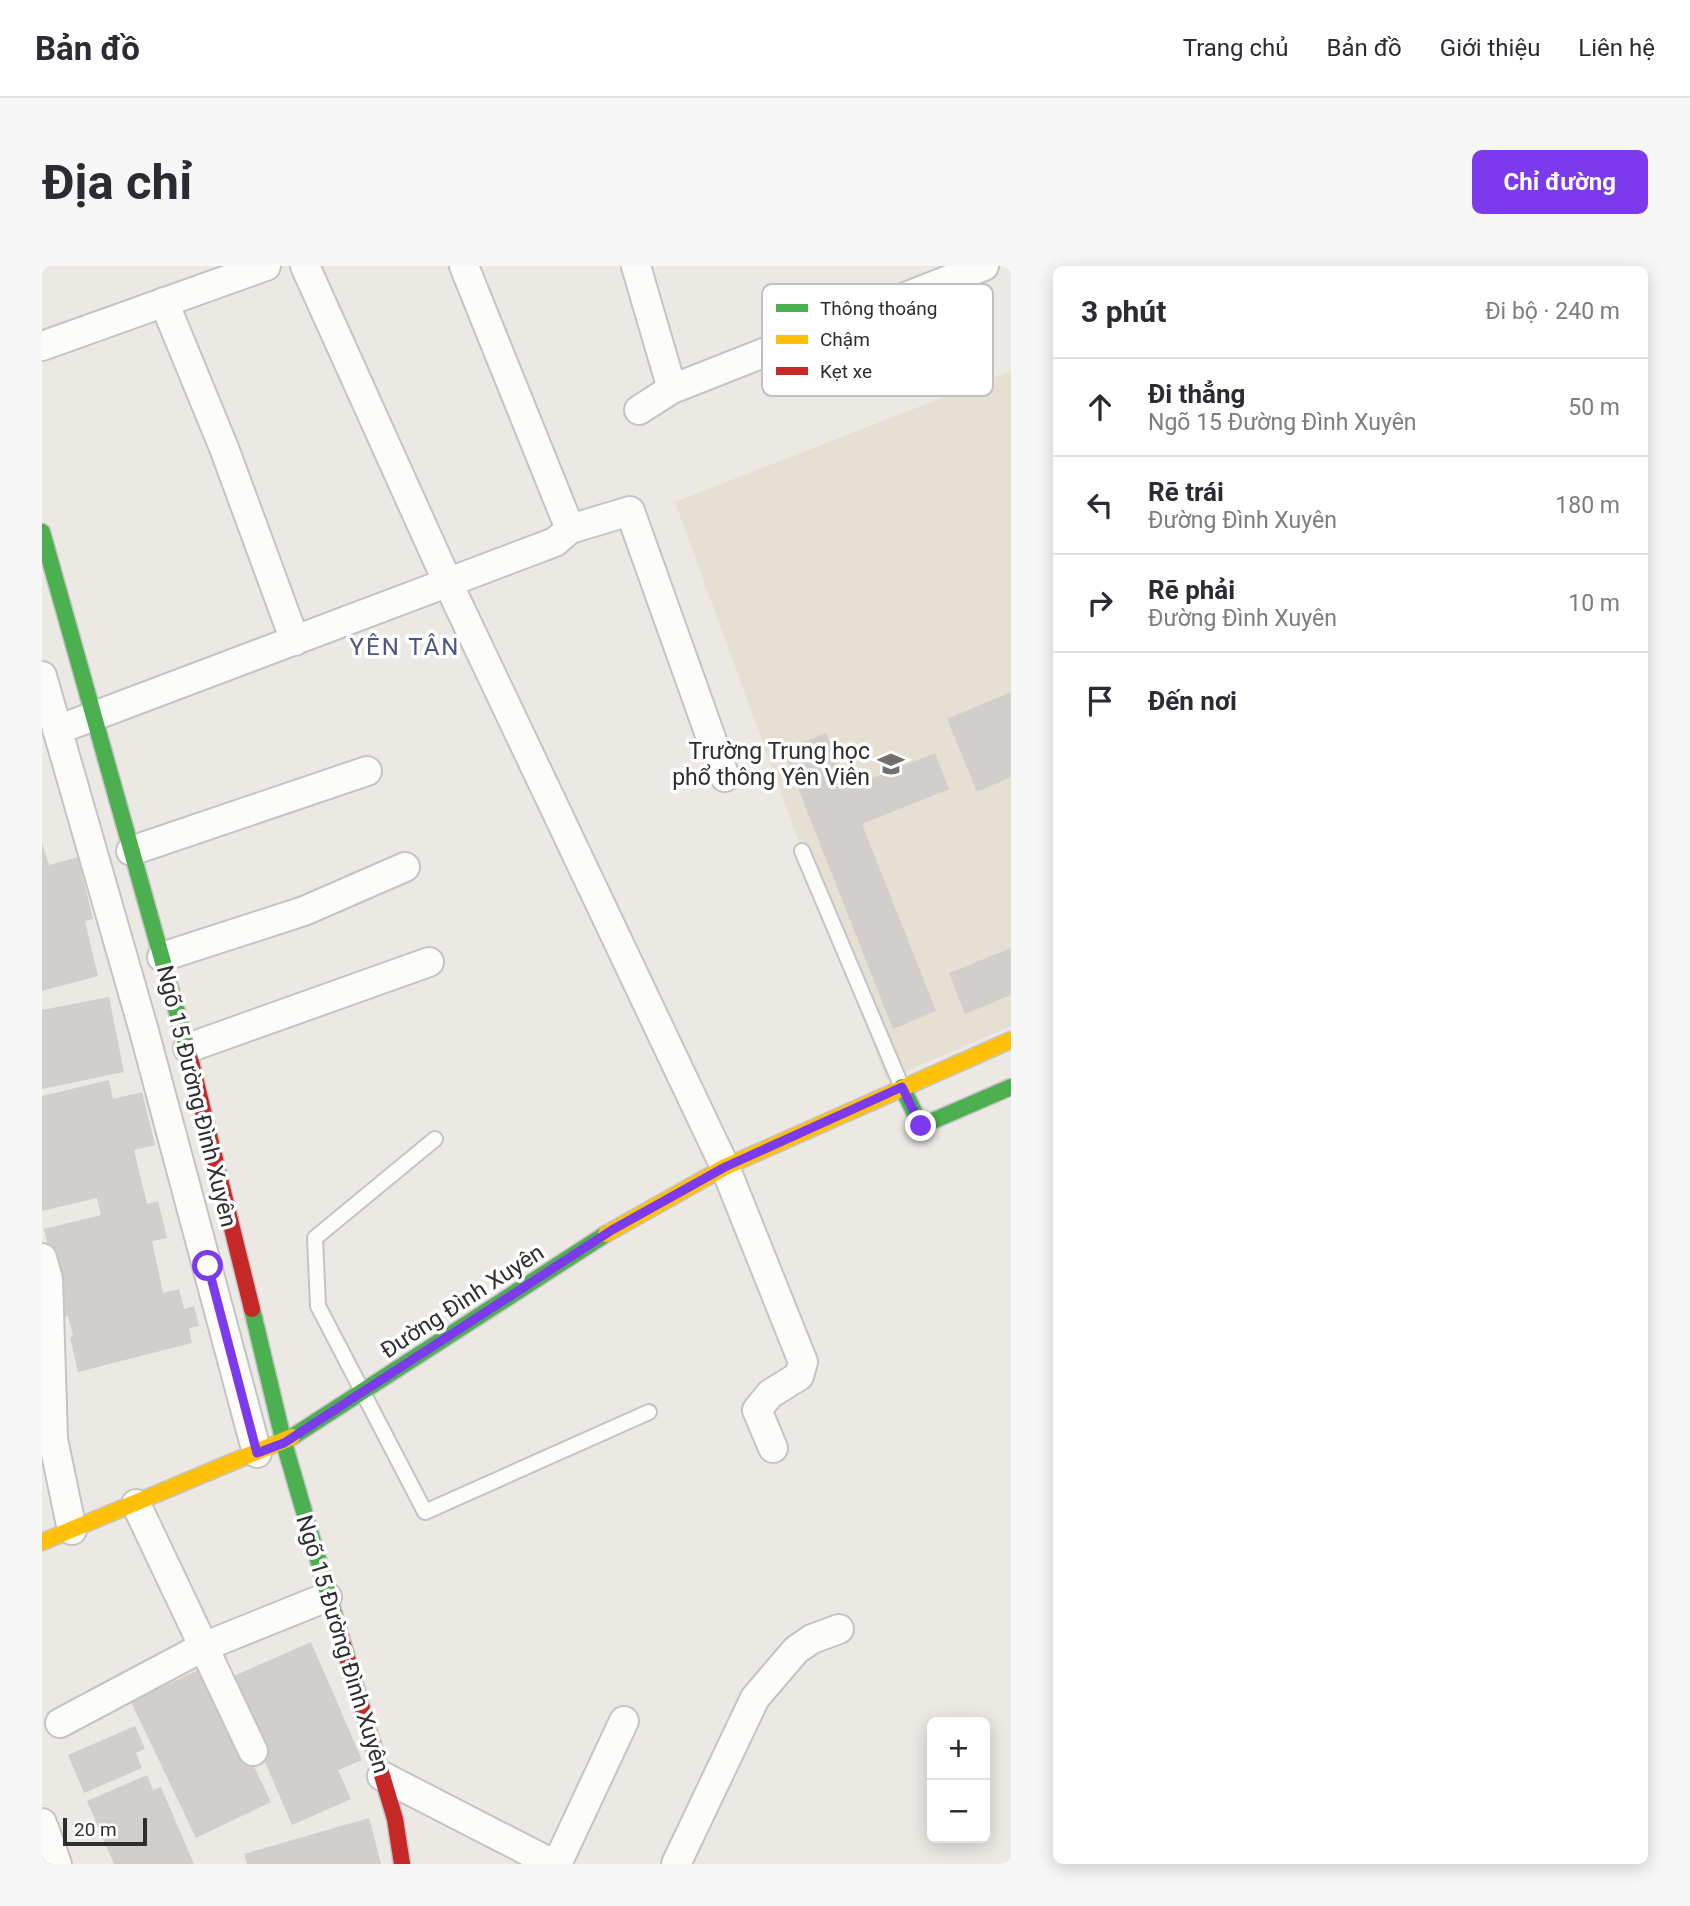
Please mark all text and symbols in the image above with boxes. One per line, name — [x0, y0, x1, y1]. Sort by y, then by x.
text: Bản đồ — [35, 29, 140, 68]
text: Trang chủ — [1183, 34, 1289, 62]
text: Bản đồ — [1327, 34, 1402, 62]
text: Giới thiệu — [1440, 34, 1540, 62]
text: Liên hệ — [1578, 34, 1655, 62]
button: Chỉ đường — [1472, 150, 1648, 214]
text: Địa chỉ — [42, 154, 192, 211]
legend — [762, 284, 993, 396]
text: 3 phút — [1081, 294, 1166, 329]
text: Thông thoáng — [820, 297, 938, 320]
text: Đi bộ · 240 m — [1485, 298, 1620, 325]
text: Chậm — [820, 328, 870, 351]
text: Kẹt xe — [820, 360, 872, 383]
text: Đi thẳng — [1148, 379, 1245, 409]
icon: ahead — [1081, 388, 1119, 426]
text: 50 m — [1568, 394, 1620, 421]
text: Ngõ 15 Đường Đình Xuyên — [1148, 409, 1417, 436]
text: Rẽ trái — [1148, 477, 1224, 507]
icon: left — [1081, 486, 1119, 524]
text: 180 m — [1555, 492, 1620, 519]
text: Đường Đình Xuyên — [1148, 507, 1337, 534]
text: Rẽ phải — [1148, 575, 1235, 605]
icon: right — [1081, 584, 1119, 622]
text: 10 m — [1568, 590, 1620, 617]
text: Đường Đình Xuyên — [1148, 605, 1337, 632]
district label: YÊN TÂN — [350, 633, 460, 661]
icon: arrive — [1081, 682, 1119, 720]
text: Đến nơi — [1148, 686, 1237, 716]
place label: Trường Trung học phổ thông Yên Viên — [672, 738, 870, 791]
school or university icon: Trường Trung học phổ thông Yên Viên — [876, 749, 906, 779]
street label: Ngõ 15 Đường Đình Xuyên — [151, 963, 242, 1230]
route end — [905, 1110, 936, 1141]
street label: Đường Đình Xuyên — [376, 1239, 549, 1364]
route start — [192, 1250, 223, 1281]
street label: Ngõ 15 Đường Đình Xuyên — [290, 1512, 395, 1776]
map controls — [927, 1717, 990, 1843]
button: + — [927, 1717, 990, 1780]
button: − — [927, 1780, 990, 1843]
scale bar — [63, 1815, 147, 1847]
text: 20 m — [74, 1818, 117, 1841]

